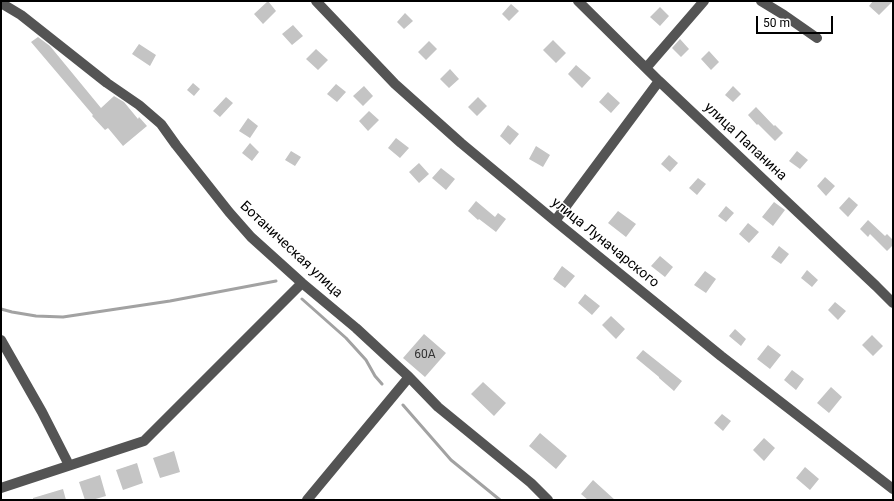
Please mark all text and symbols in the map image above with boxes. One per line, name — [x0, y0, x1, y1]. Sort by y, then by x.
scale bar — [758, 8, 835, 34]
text: 50 m — [763, 16, 790, 30]
street label: улица Папанина — [700, 99, 790, 185]
street label: улица Луначарского — [548, 194, 662, 292]
street label: Ботаническая улица — [236, 198, 346, 302]
house number: 60А — [414, 348, 436, 362]

